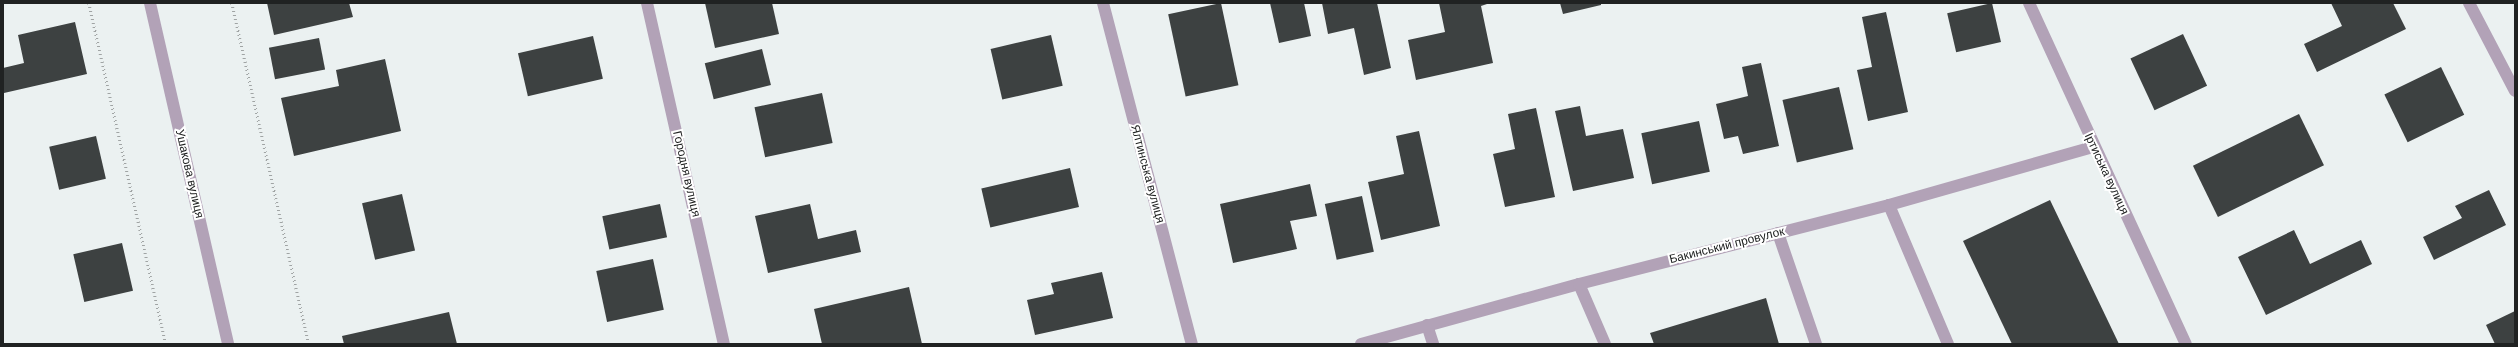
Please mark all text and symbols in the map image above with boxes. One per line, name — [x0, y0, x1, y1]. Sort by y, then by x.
street label: Ялтинська вулиця — [1127, 123, 1167, 225]
street label: Ушакова вулиця — [172, 128, 206, 220]
street label: Городня вулиця — [669, 130, 703, 218]
street label: Іртиська вулиця — [2081, 131, 2131, 217]
street label: Бакинський провулок — [1668, 225, 1786, 267]

